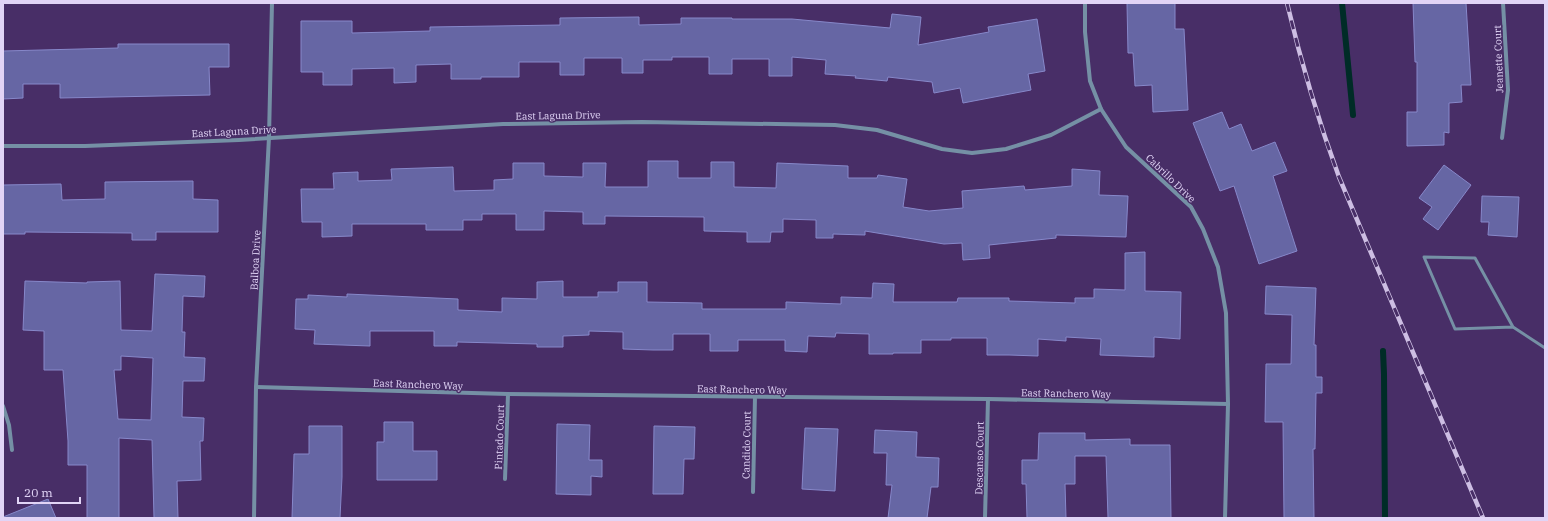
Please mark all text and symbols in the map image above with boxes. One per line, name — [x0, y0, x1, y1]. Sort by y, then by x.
street label: Jeanette Court — [1491, 24, 1506, 93]
street label: East Laguna Drive — [515, 108, 601, 123]
street label: East Laguna Drive — [191, 123, 277, 140]
street label: Cabrillo Drive — [1143, 151, 1198, 205]
street label: Balboa Drive — [247, 230, 264, 290]
street label: East Ranchero Way — [373, 376, 464, 393]
street label: East Ranchero Way — [697, 382, 788, 397]
street label: East Ranchero Way — [1021, 386, 1112, 401]
street label: Pintado Court — [492, 404, 507, 470]
street label: Candido Court — [739, 411, 754, 479]
street label: Descanso Court — [972, 421, 987, 495]
scale bar — [18, 479, 80, 505]
text: 20 m — [24, 485, 53, 500]

